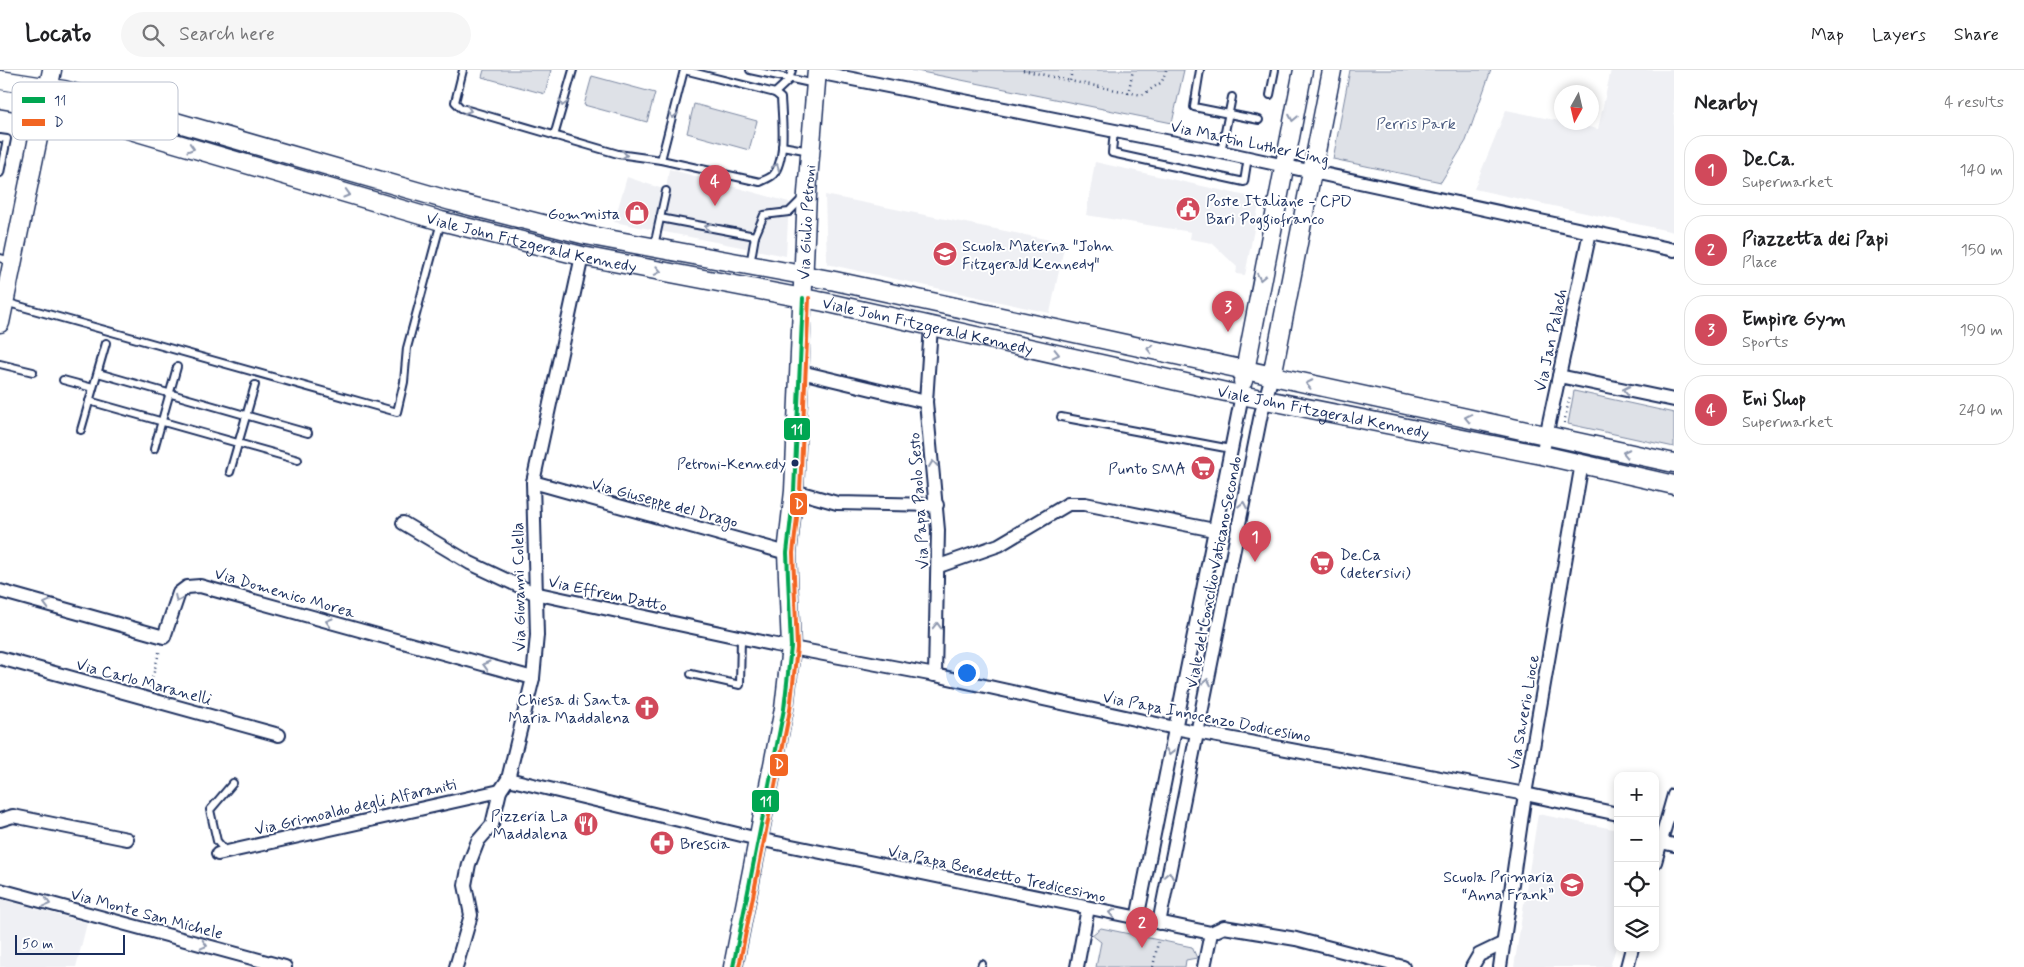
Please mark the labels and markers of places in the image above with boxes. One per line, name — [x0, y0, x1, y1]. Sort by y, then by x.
pin: 4 — [699, 165, 731, 206]
place label: Poste Italiane - CPD Bari Poggiofranco — [1206, 191, 1352, 231]
public building icon: Poste Italiane - CPD Bari Poggiofranco — [1175, 196, 1201, 222]
shop icon: Gommista — [624, 200, 650, 226]
place label: Gommista — [548, 204, 620, 225]
place label: Scuola Materna "John Fitzgerald Kennedy" — [962, 236, 1115, 275]
school or university icon: Scuola Materna "John Fitzgerald Kennedy" — [932, 241, 958, 267]
pin: 3 — [1212, 291, 1244, 332]
place label: Petroni-Kennedy — [677, 455, 786, 475]
supermarket icon: Punto SMA — [1190, 455, 1216, 481]
marker: Petroni-Kennedy — [790, 458, 800, 468]
place label: Punto SMA — [1108, 459, 1186, 480]
pin: 1 — [1239, 521, 1271, 562]
place label: De.Ca (detersivi) — [1340, 545, 1411, 584]
supermarket icon: De.Ca (detersivi) — [1309, 550, 1335, 576]
place label: Chiesa di Santa Maria Maddalena — [508, 690, 630, 729]
church icon: Chiesa di Santa Maria Maddalena — [634, 695, 660, 721]
place label: Pizzeria La Maddalena — [491, 806, 568, 845]
restaurant icon: Pizzeria La Maddalena — [573, 811, 599, 837]
pharmacy icon: Brescia — [649, 830, 675, 856]
place label: Brescia — [680, 834, 730, 855]
place label: Scuola Primaria “Anna Frank” — [1443, 867, 1554, 906]
school or university icon: Scuola Primaria “Anna Frank” — [1559, 872, 1585, 898]
pin: 2 — [1126, 907, 1158, 948]

